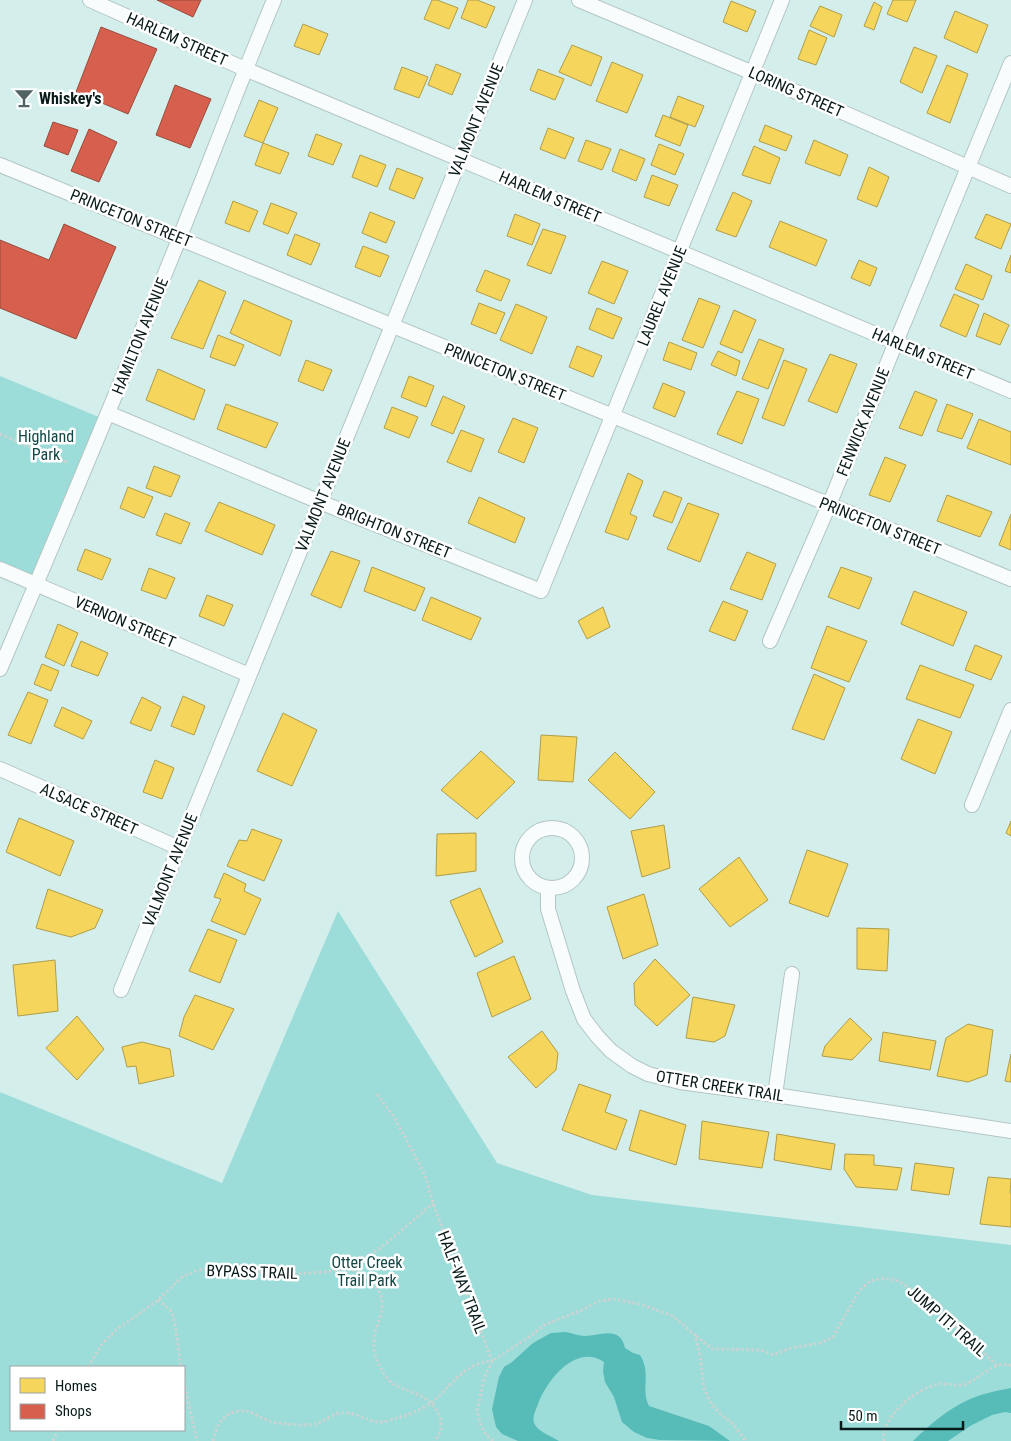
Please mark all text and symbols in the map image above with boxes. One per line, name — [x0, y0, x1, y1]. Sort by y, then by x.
street label: HARLEM STREET — [124, 8, 230, 70]
street label: VALMONT AVENUE — [445, 60, 507, 179]
street label: LORING STREET — [746, 63, 846, 121]
bar icon: Whiskey's — [13, 87, 35, 109]
place label: Whiskey's — [39, 89, 102, 108]
street label: HARLEM STREET — [496, 167, 604, 227]
street label: PRINCETON STREET — [68, 185, 194, 251]
street label: LAUREL AVENUE — [633, 243, 691, 349]
street label: HAMILTON AVENUE — [108, 275, 172, 397]
street label: HARLEM STREET — [869, 324, 977, 384]
street label: PRINCETON STREET — [442, 339, 568, 405]
street label: FENWICK AVENUE — [833, 365, 893, 479]
park label: Highland Park — [18, 427, 74, 464]
street label: VALMONT AVENUE — [292, 435, 354, 554]
street label: PRINCETON STREET — [817, 493, 943, 559]
street label: BRIGHTON STREET — [334, 499, 454, 563]
street label: VERNON STREET — [72, 592, 178, 652]
street label: ALSACE STREET — [37, 779, 141, 839]
street label: VALMONT AVENUE — [139, 810, 201, 929]
street label: OTTER CREEK TRAIL — [655, 1066, 786, 1106]
street label: HALF-WAY TRAIL — [434, 1228, 490, 1336]
park label: Otter Creek Trail Park — [331, 1253, 403, 1290]
street label: BYPASS TRAIL — [206, 1261, 298, 1283]
street label: JUMP IT! TRAIL — [904, 1282, 991, 1361]
legend — [10, 1366, 185, 1431]
text: Homes — [55, 1377, 97, 1395]
scale bar — [841, 1398, 964, 1430]
text: Shops — [55, 1402, 92, 1420]
text: 50 m — [848, 1407, 878, 1425]

